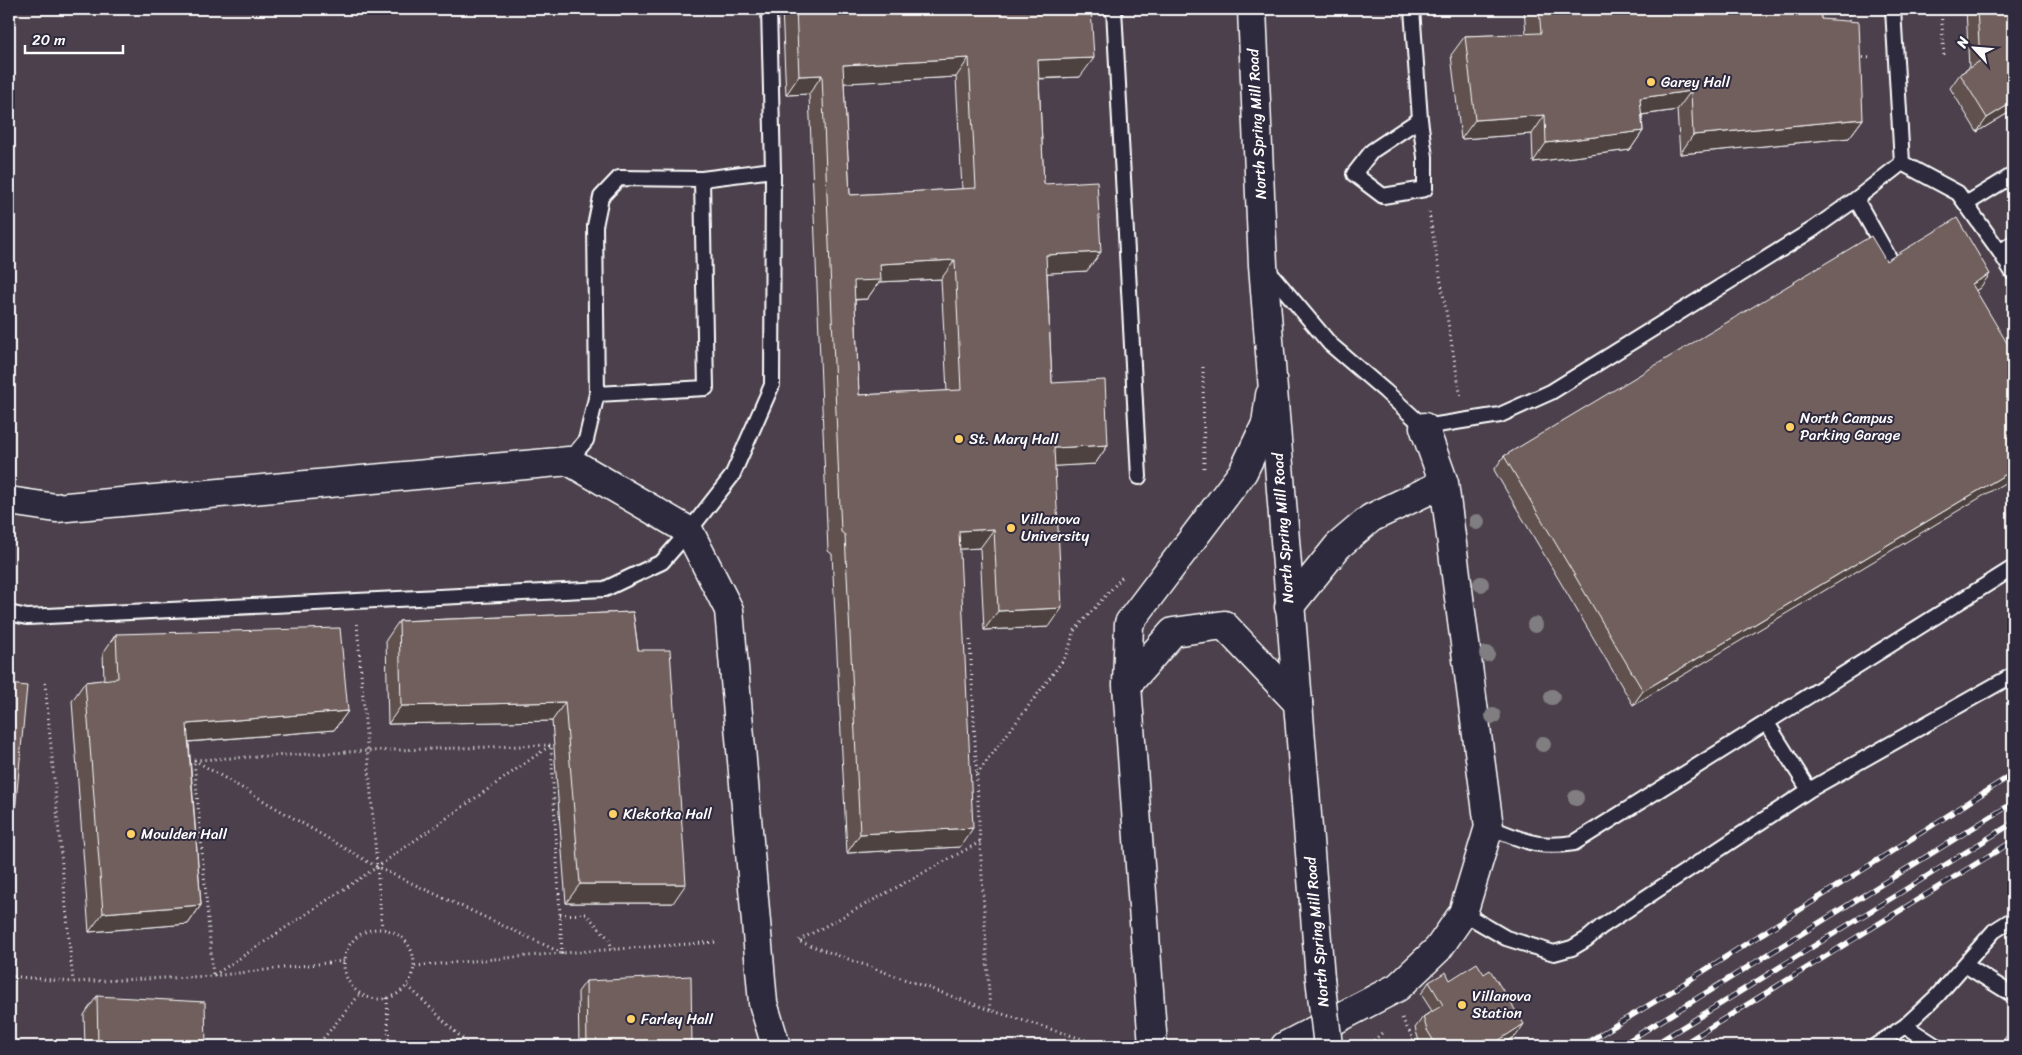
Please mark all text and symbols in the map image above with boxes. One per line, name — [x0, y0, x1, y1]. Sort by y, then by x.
scale bar — [25, 22, 122, 54]
north arrow — [1950, 22, 2000, 72]
text: 20 m — [32, 27, 66, 53]
text: N — [1949, 32, 1976, 53]
street label: North Spring Mill Road — [1240, 47, 1274, 200]
place label: Garey Hall — [1661, 69, 1731, 95]
marker: Garey Hall — [1645, 76, 1657, 88]
place label: North Campus Parking Garage — [1800, 405, 1901, 448]
marker: North Campus Parking Garage — [1784, 421, 1796, 433]
place label: St. Mary Hall — [969, 426, 1059, 452]
marker: St. Mary Hall — [953, 433, 965, 445]
street label: North Spring Mill Road — [1265, 451, 1301, 604]
place label: Villanova University — [1021, 506, 1090, 549]
marker: Villanova University — [1005, 522, 1017, 534]
place label: Klekotka Hall — [623, 801, 713, 827]
marker: Klekotka Hall — [607, 808, 619, 820]
place label: Moulden Hall — [141, 821, 228, 847]
marker: Moulden Hall — [125, 828, 137, 840]
street label: North Spring Mill Road — [1297, 855, 1337, 1008]
place label: Villanova Station — [1472, 983, 1532, 1026]
marker: Villanova Station — [1456, 999, 1468, 1011]
place label: Farley Hall — [641, 1006, 714, 1032]
marker: Farley Hall — [625, 1013, 637, 1025]

